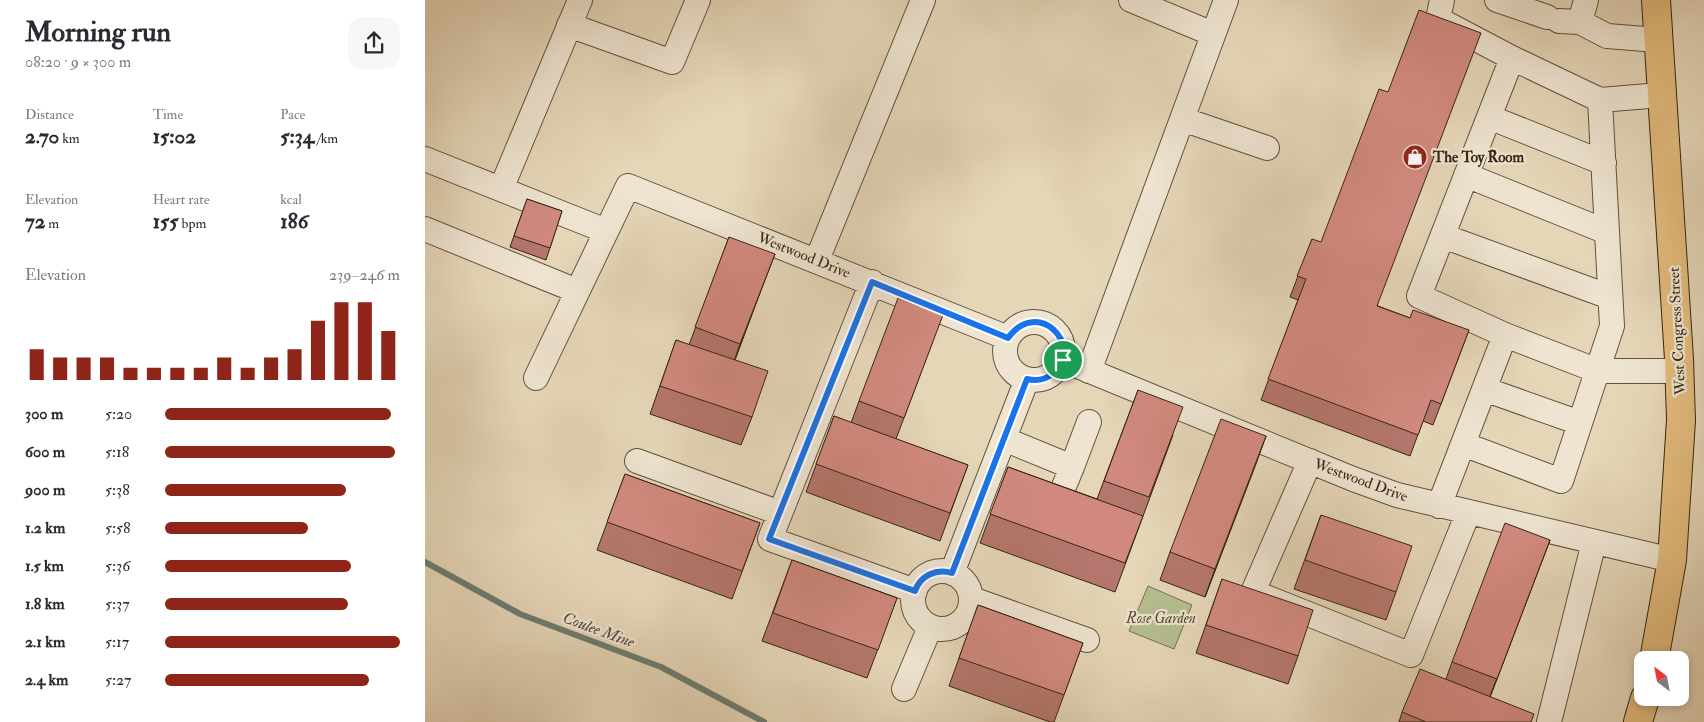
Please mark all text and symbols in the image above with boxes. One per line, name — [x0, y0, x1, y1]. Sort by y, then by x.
text: Morning run — [25, 15, 171, 50]
button: share — [348, 17, 400, 69]
text: 08:20 · 9 × 300 m — [25, 52, 131, 72]
text: Distance — [25, 106, 74, 123]
text: Time — [153, 106, 183, 123]
text: Pace — [280, 106, 305, 123]
text: 2.70 — [25, 123, 59, 150]
text: 15:02 — [153, 123, 196, 150]
text: 5:34 — [280, 123, 314, 150]
text: km — [59, 130, 80, 147]
text: /km — [314, 130, 338, 147]
shop icon: The Toy Room — [1402, 144, 1428, 170]
place label: The Toy Room — [1432, 148, 1525, 168]
text: Elevation — [25, 191, 78, 208]
text: Heart rate — [153, 191, 210, 208]
text: kcal — [280, 191, 302, 208]
text: 72 — [25, 208, 45, 235]
text: 155 — [153, 208, 179, 235]
text: 186 — [280, 208, 308, 235]
text: m — [45, 215, 59, 232]
text: bpm — [179, 215, 206, 232]
street label: Westwood Drive — [754, 228, 853, 283]
text: Elevation — [25, 265, 86, 285]
text: 239–246 m — [329, 265, 400, 285]
street label: West Congress Street — [1665, 266, 1690, 396]
pin — [1042, 339, 1084, 381]
icon: arrive — [1049, 346, 1077, 374]
text: 300 m — [25, 404, 63, 424]
text: 5:20 — [105, 404, 132, 424]
text: 600 m — [25, 442, 65, 462]
text: 5:18 — [105, 442, 129, 462]
street label: Westwood Drive — [1310, 454, 1410, 506]
text: 900 m — [25, 480, 65, 500]
text: 5:38 — [105, 480, 130, 500]
text: 1.2 km — [25, 518, 65, 538]
text: 5:58 — [105, 518, 131, 538]
text: 1.5 km — [25, 556, 64, 576]
text: 5:36 — [105, 556, 130, 576]
text: 1.8 km — [25, 594, 65, 614]
text: 5:37 — [105, 594, 129, 614]
water label: Coulee Mine — [560, 608, 638, 652]
park label: Rose Garden — [1125, 609, 1196, 628]
text: 2.1 km — [25, 632, 65, 652]
text: 5:17 — [105, 632, 129, 652]
north arrow — [1634, 651, 1689, 706]
map controls — [1634, 651, 1689, 706]
text: 2.4 km — [25, 670, 68, 690]
text: 5:27 — [105, 670, 131, 690]

